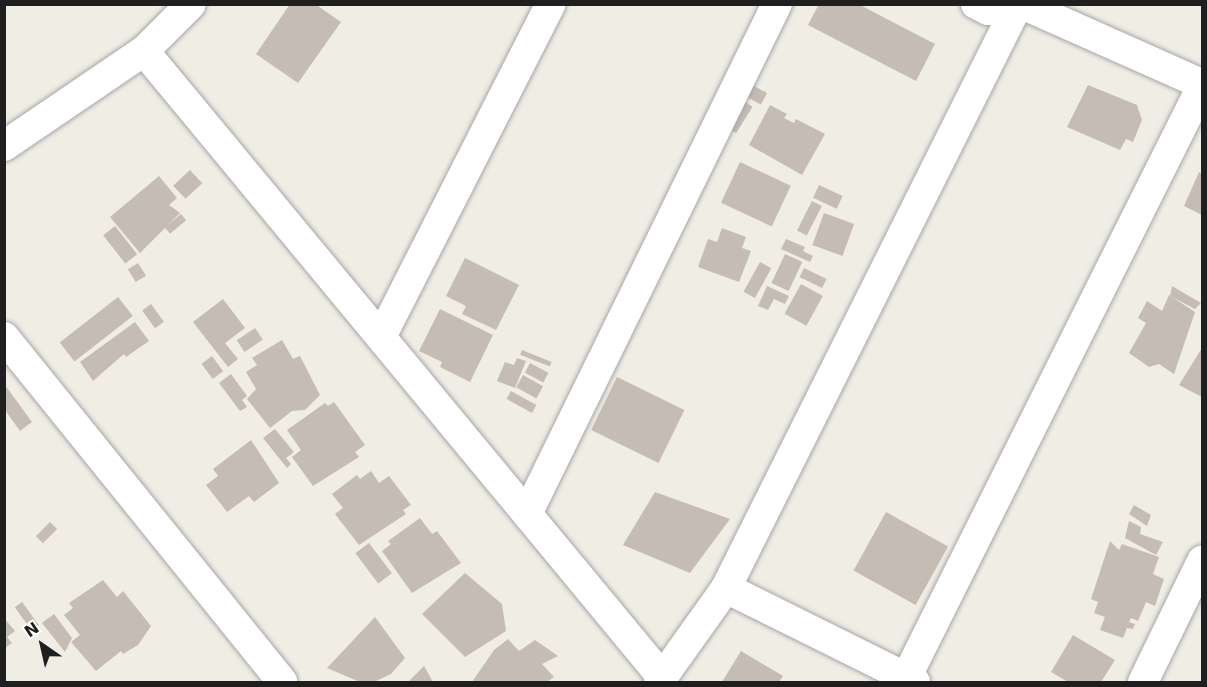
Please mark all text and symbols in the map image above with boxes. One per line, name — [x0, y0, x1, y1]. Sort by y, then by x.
north arrow — [12, 615, 72, 675]
text: N — [21, 618, 43, 641]

